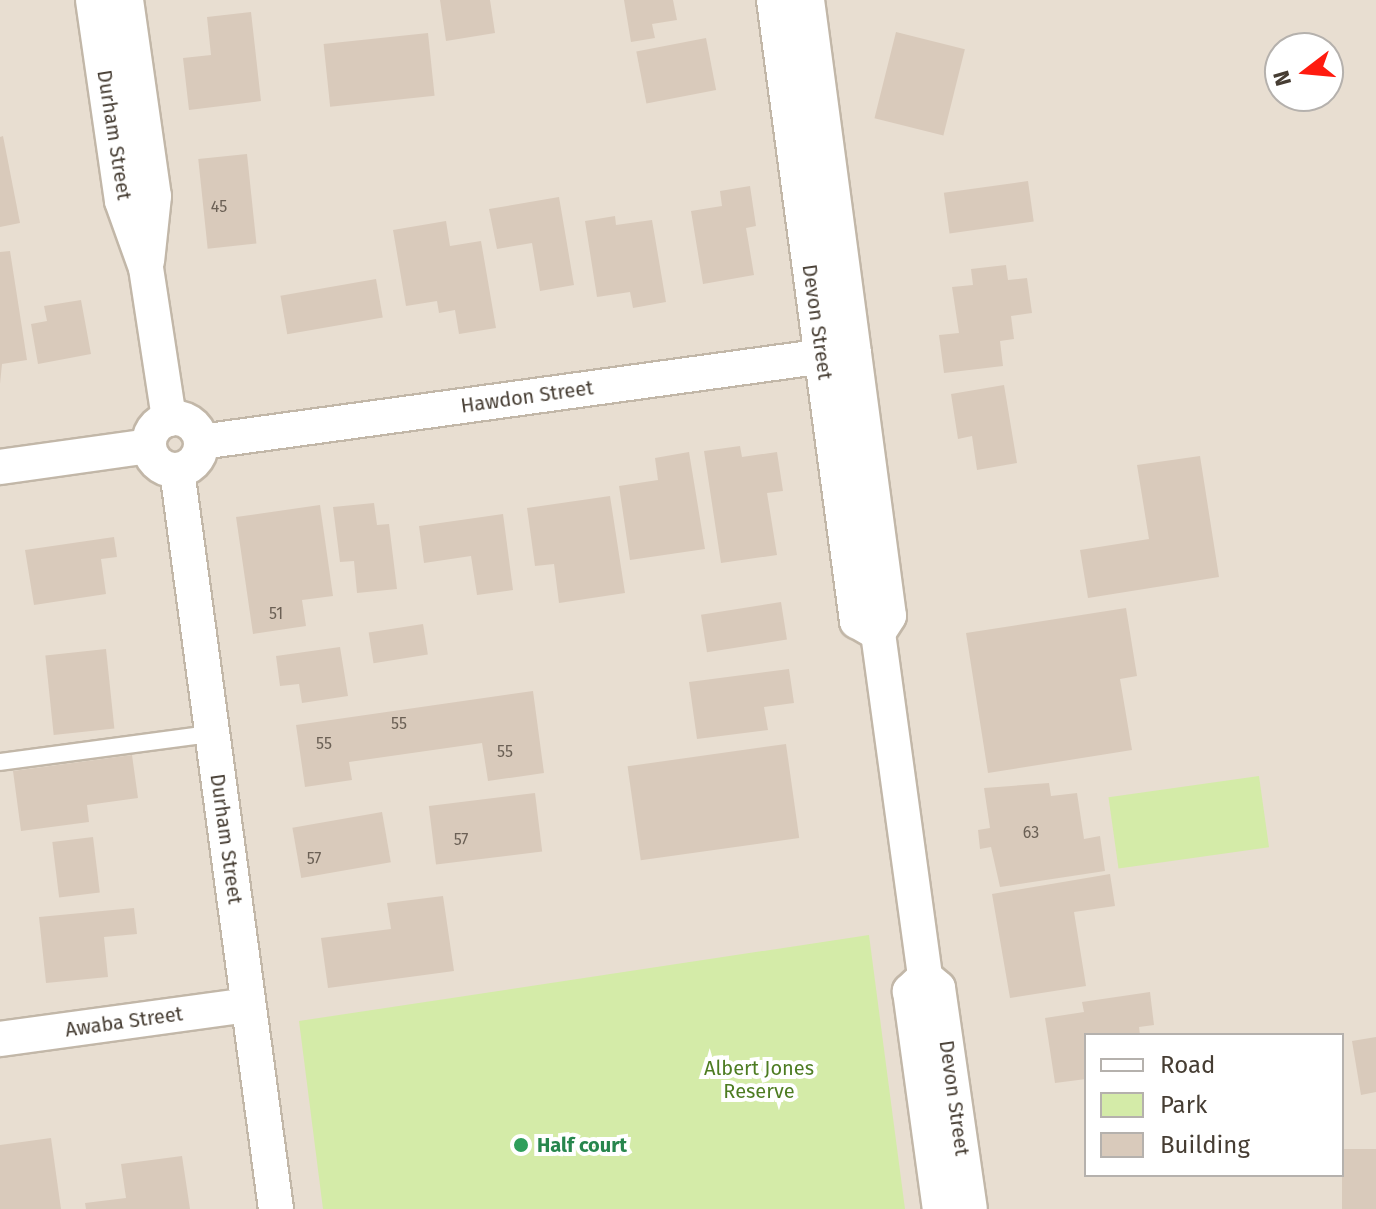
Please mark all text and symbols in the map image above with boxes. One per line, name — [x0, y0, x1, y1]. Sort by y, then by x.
north arrow — [1264, 32, 1344, 112]
text: N — [1267, 67, 1297, 89]
street label: Durham Street — [92, 68, 136, 202]
house number: 45 — [211, 197, 227, 217]
street label: Devon Street — [797, 263, 837, 381]
street label: Hawdon Street — [459, 376, 595, 418]
house number: 51 — [269, 604, 283, 624]
house number: 55 — [391, 714, 407, 734]
house number: 55 — [316, 734, 332, 754]
house number: 55 — [497, 742, 513, 762]
street label: Durham Street — [205, 772, 247, 906]
house number: 63 — [1023, 823, 1039, 843]
house number: 57 — [454, 830, 468, 850]
house number: 57 — [307, 849, 321, 869]
street label: Awaba Street — [64, 1002, 184, 1042]
legend — [1084, 1033, 1344, 1177]
street label: Devon Street — [934, 1039, 974, 1157]
text: Road — [1160, 1051, 1215, 1079]
park label: Albert Jones Reserve — [704, 1057, 814, 1104]
text: Park — [1160, 1091, 1207, 1119]
text: Building — [1160, 1131, 1250, 1159]
place label: Half court — [537, 1133, 627, 1157]
marker: Half court — [512, 1136, 530, 1154]

